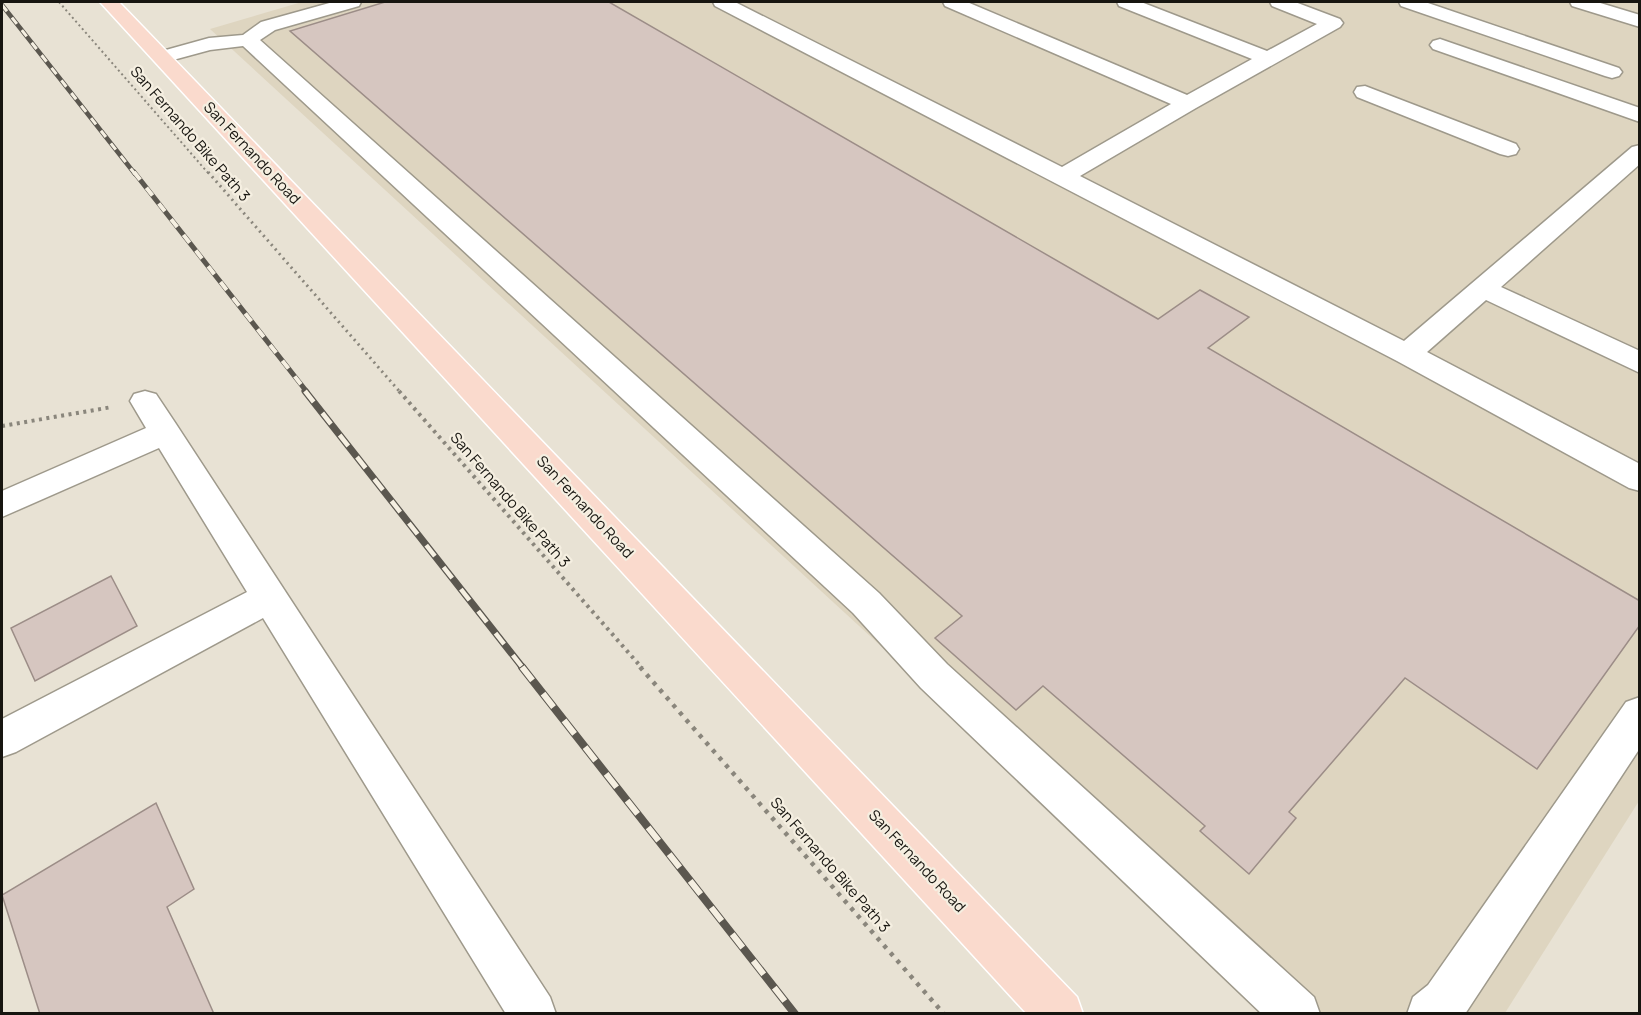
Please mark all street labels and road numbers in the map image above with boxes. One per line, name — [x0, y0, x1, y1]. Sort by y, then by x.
street label: San Fernando Bike Path 3 — [126, 62, 255, 206]
street label: San Fernando Road — [199, 97, 306, 209]
street label: San Fernando Bike Path 3 — [446, 428, 575, 572]
street label: San Fernando Road — [532, 451, 639, 563]
street label: San Fernando Bike Path 3 — [766, 793, 895, 937]
street label: San Fernando Road — [864, 805, 971, 917]

